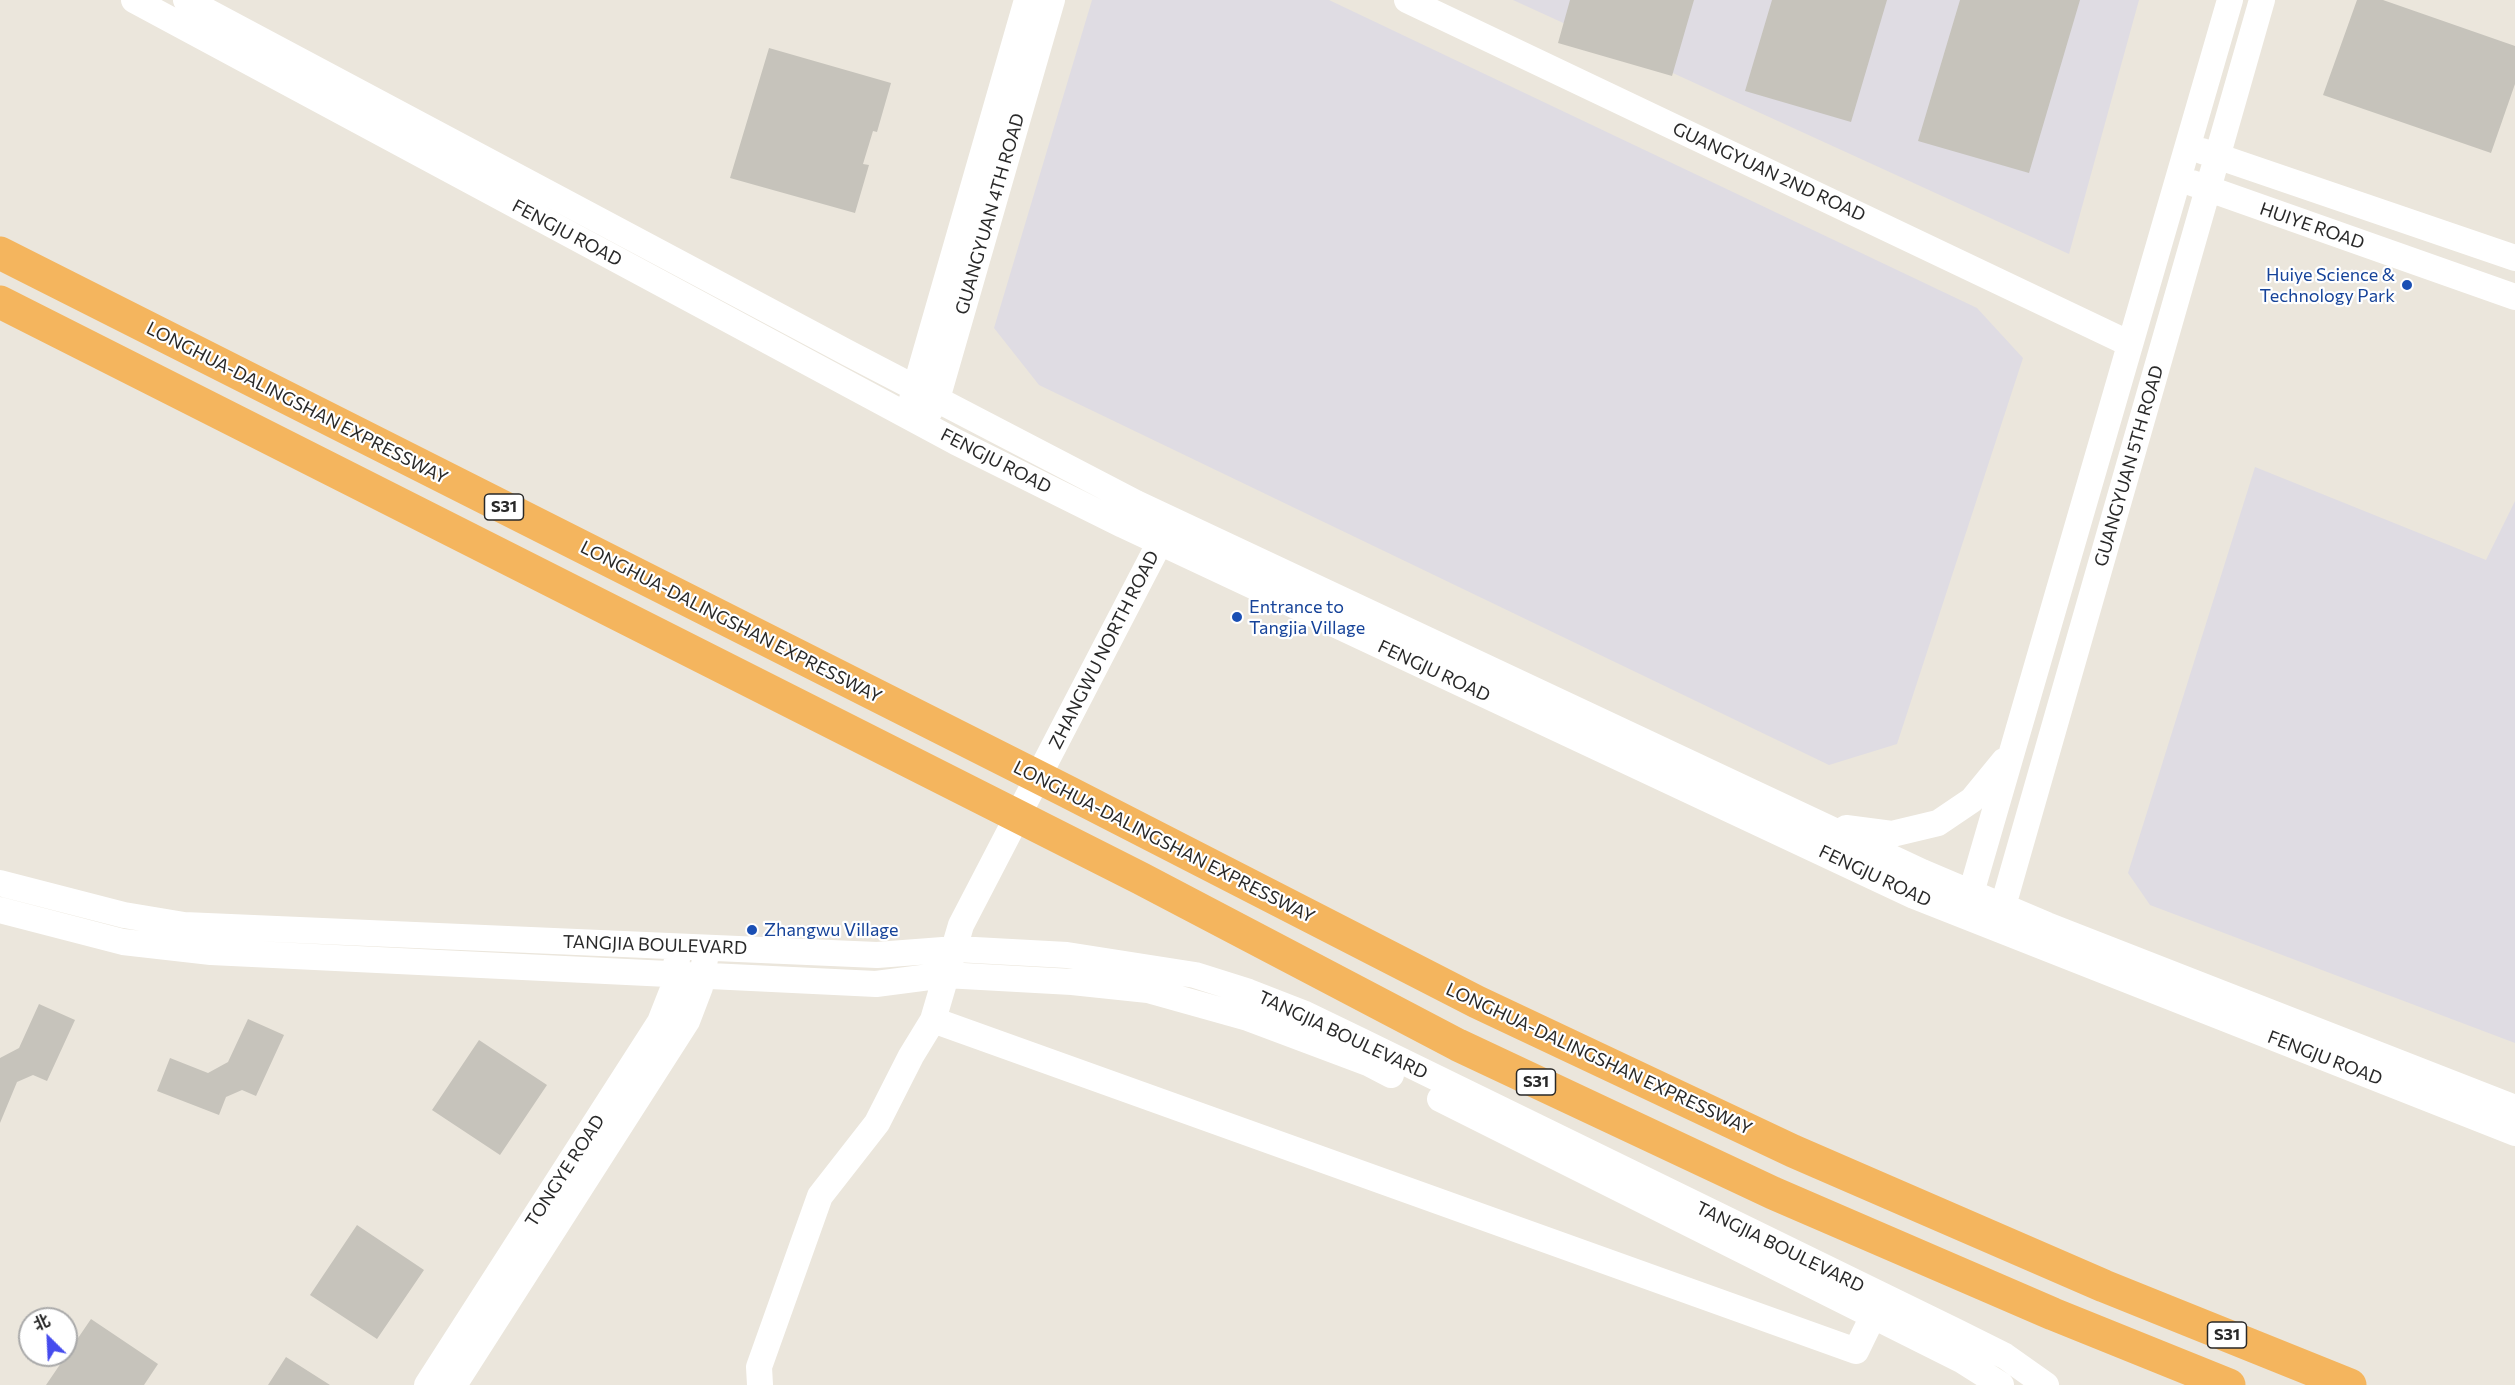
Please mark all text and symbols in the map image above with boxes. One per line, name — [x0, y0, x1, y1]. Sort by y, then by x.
street label: GUANGYUAN 4TH ROAD — [951, 111, 1029, 317]
street label: GUANGYUAN 2ND ROAD — [1669, 118, 1869, 226]
street label: FENGJU ROAD — [508, 195, 626, 271]
street label: HUIYE ROAD — [2257, 198, 2367, 254]
place label: Huiye Science & Technology Park — [2260, 264, 2395, 306]
marker: Huiye Science & Technology Park — [2400, 278, 2414, 292]
street label: LONGHUA-DALINGSHAN EXPRESSWAY — [143, 317, 451, 489]
street label: GUANGYUAN 5TH ROAD — [2090, 363, 2168, 569]
street label: FENGJU ROAD — [937, 424, 1055, 498]
road number: S31 — [484, 494, 524, 520]
street label: LONGHUA-DALINGSHAN EXPRESSWAY — [577, 536, 885, 708]
street label: ZHANGWU NORTH ROAD — [1044, 547, 1164, 753]
place label: Entrance to Tangjia Village — [1249, 596, 1365, 638]
marker: Entrance to Tangjia Village — [1230, 610, 1244, 624]
street label: FENGJU ROAD — [1374, 636, 1494, 706]
street label: LONGHUA-DALINGSHAN EXPRESSWAY — [1010, 756, 1318, 928]
street label: FENGJU ROAD — [1815, 841, 1935, 911]
place label: Zhangwu Village — [764, 919, 898, 941]
marker: Zhangwu Village — [745, 923, 759, 937]
street label: TANGJIA BOULEVARD — [562, 931, 748, 959]
street label: LONGHUA-DALINGSHAN EXPRESSWAY — [1443, 978, 1755, 1140]
street label: TANGJIA BOULEVARD — [1255, 986, 1431, 1084]
street label: FENGJU ROAD — [2265, 1026, 2385, 1090]
road number: S31 — [1516, 1069, 1556, 1095]
street label: TONGYE ROAD — [521, 1111, 609, 1231]
street label: TANGJIA BOULEVARD — [1692, 1197, 1868, 1297]
north arrow — [18, 1307, 78, 1367]
text: 北 — [30, 1310, 52, 1334]
road number: S31 — [2208, 1322, 2246, 1348]

